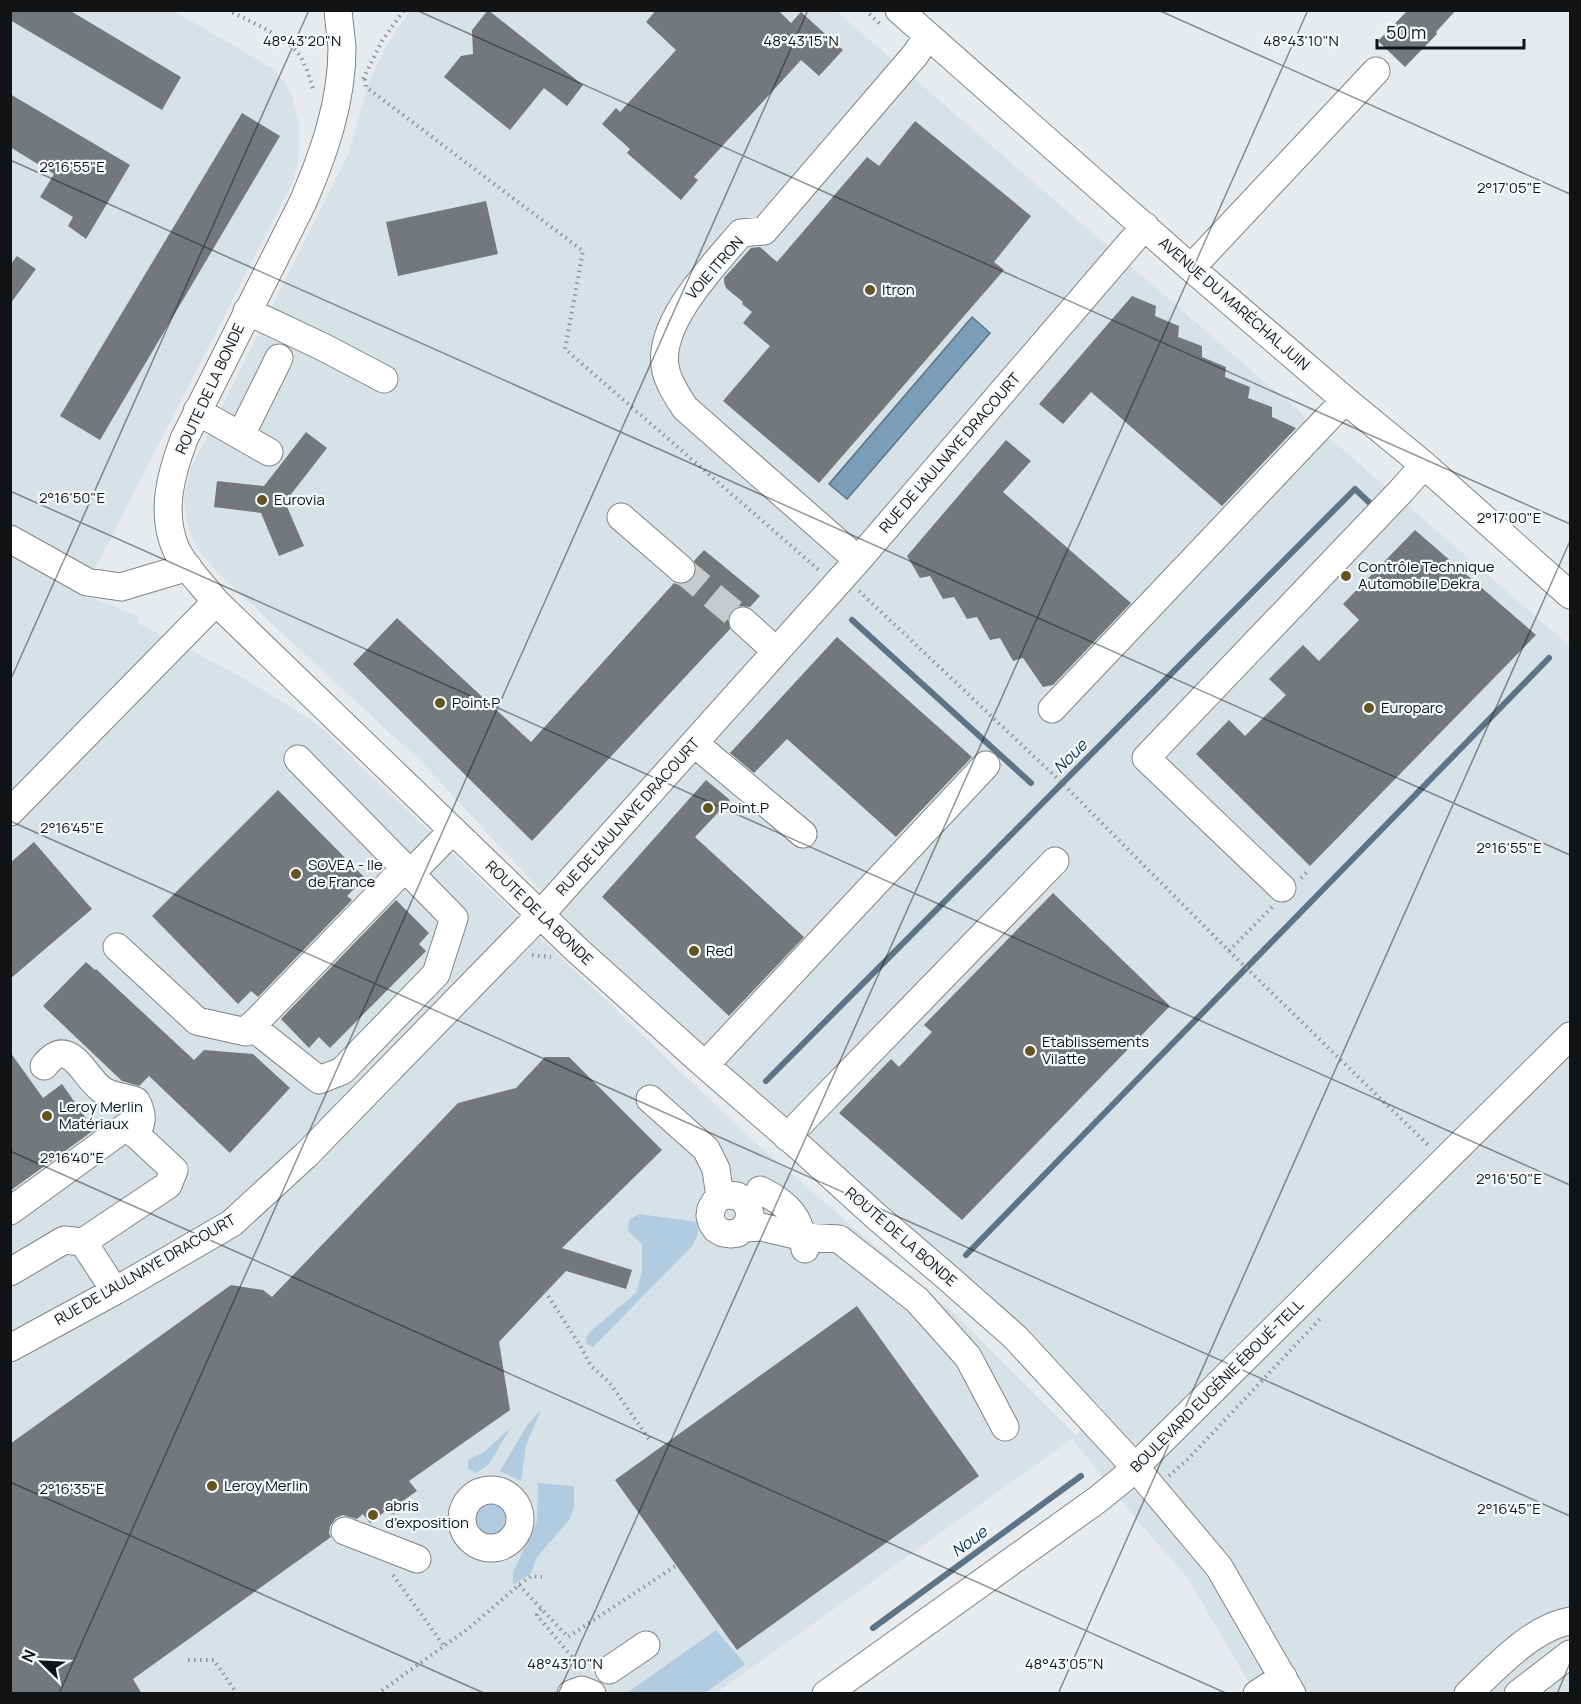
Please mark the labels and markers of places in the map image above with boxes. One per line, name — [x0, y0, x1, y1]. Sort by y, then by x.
place label: Itron — [882, 279, 915, 300]
marker: Itron — [863, 283, 877, 297]
place label: Eurovia — [274, 489, 325, 510]
marker: Eurovia — [255, 493, 269, 507]
place label: Contrôle Technique Automobile Dekra — [1358, 556, 1495, 594]
marker: Contrôle Technique Automobile Dekra — [1339, 569, 1353, 583]
place label: Point P — [452, 692, 500, 713]
marker: Point P — [433, 696, 447, 710]
place label: Europarc — [1381, 697, 1443, 718]
marker: Europarc — [1362, 701, 1376, 715]
place label: Point.P — [720, 797, 769, 818]
marker: Point.P — [701, 801, 715, 815]
place label: SOVEA - Ile de France — [308, 854, 383, 892]
marker: SOVEA - Ile de France — [289, 867, 303, 881]
place label: Red — [706, 940, 733, 961]
marker: Red — [687, 944, 701, 958]
place label: Etablissements Vilatte — [1042, 1031, 1149, 1069]
marker: Etablissements Vilatte — [1023, 1044, 1037, 1058]
place label: Leroy Merlin Matériaux — [59, 1096, 143, 1134]
marker: Leroy Merlin Matériaux — [40, 1109, 54, 1123]
place label: Leroy Merlin — [224, 1475, 308, 1496]
marker: Leroy Merlin — [205, 1479, 219, 1493]
place label: abris d’exposition — [385, 1495, 469, 1533]
marker: abris d’exposition — [366, 1508, 380, 1522]

